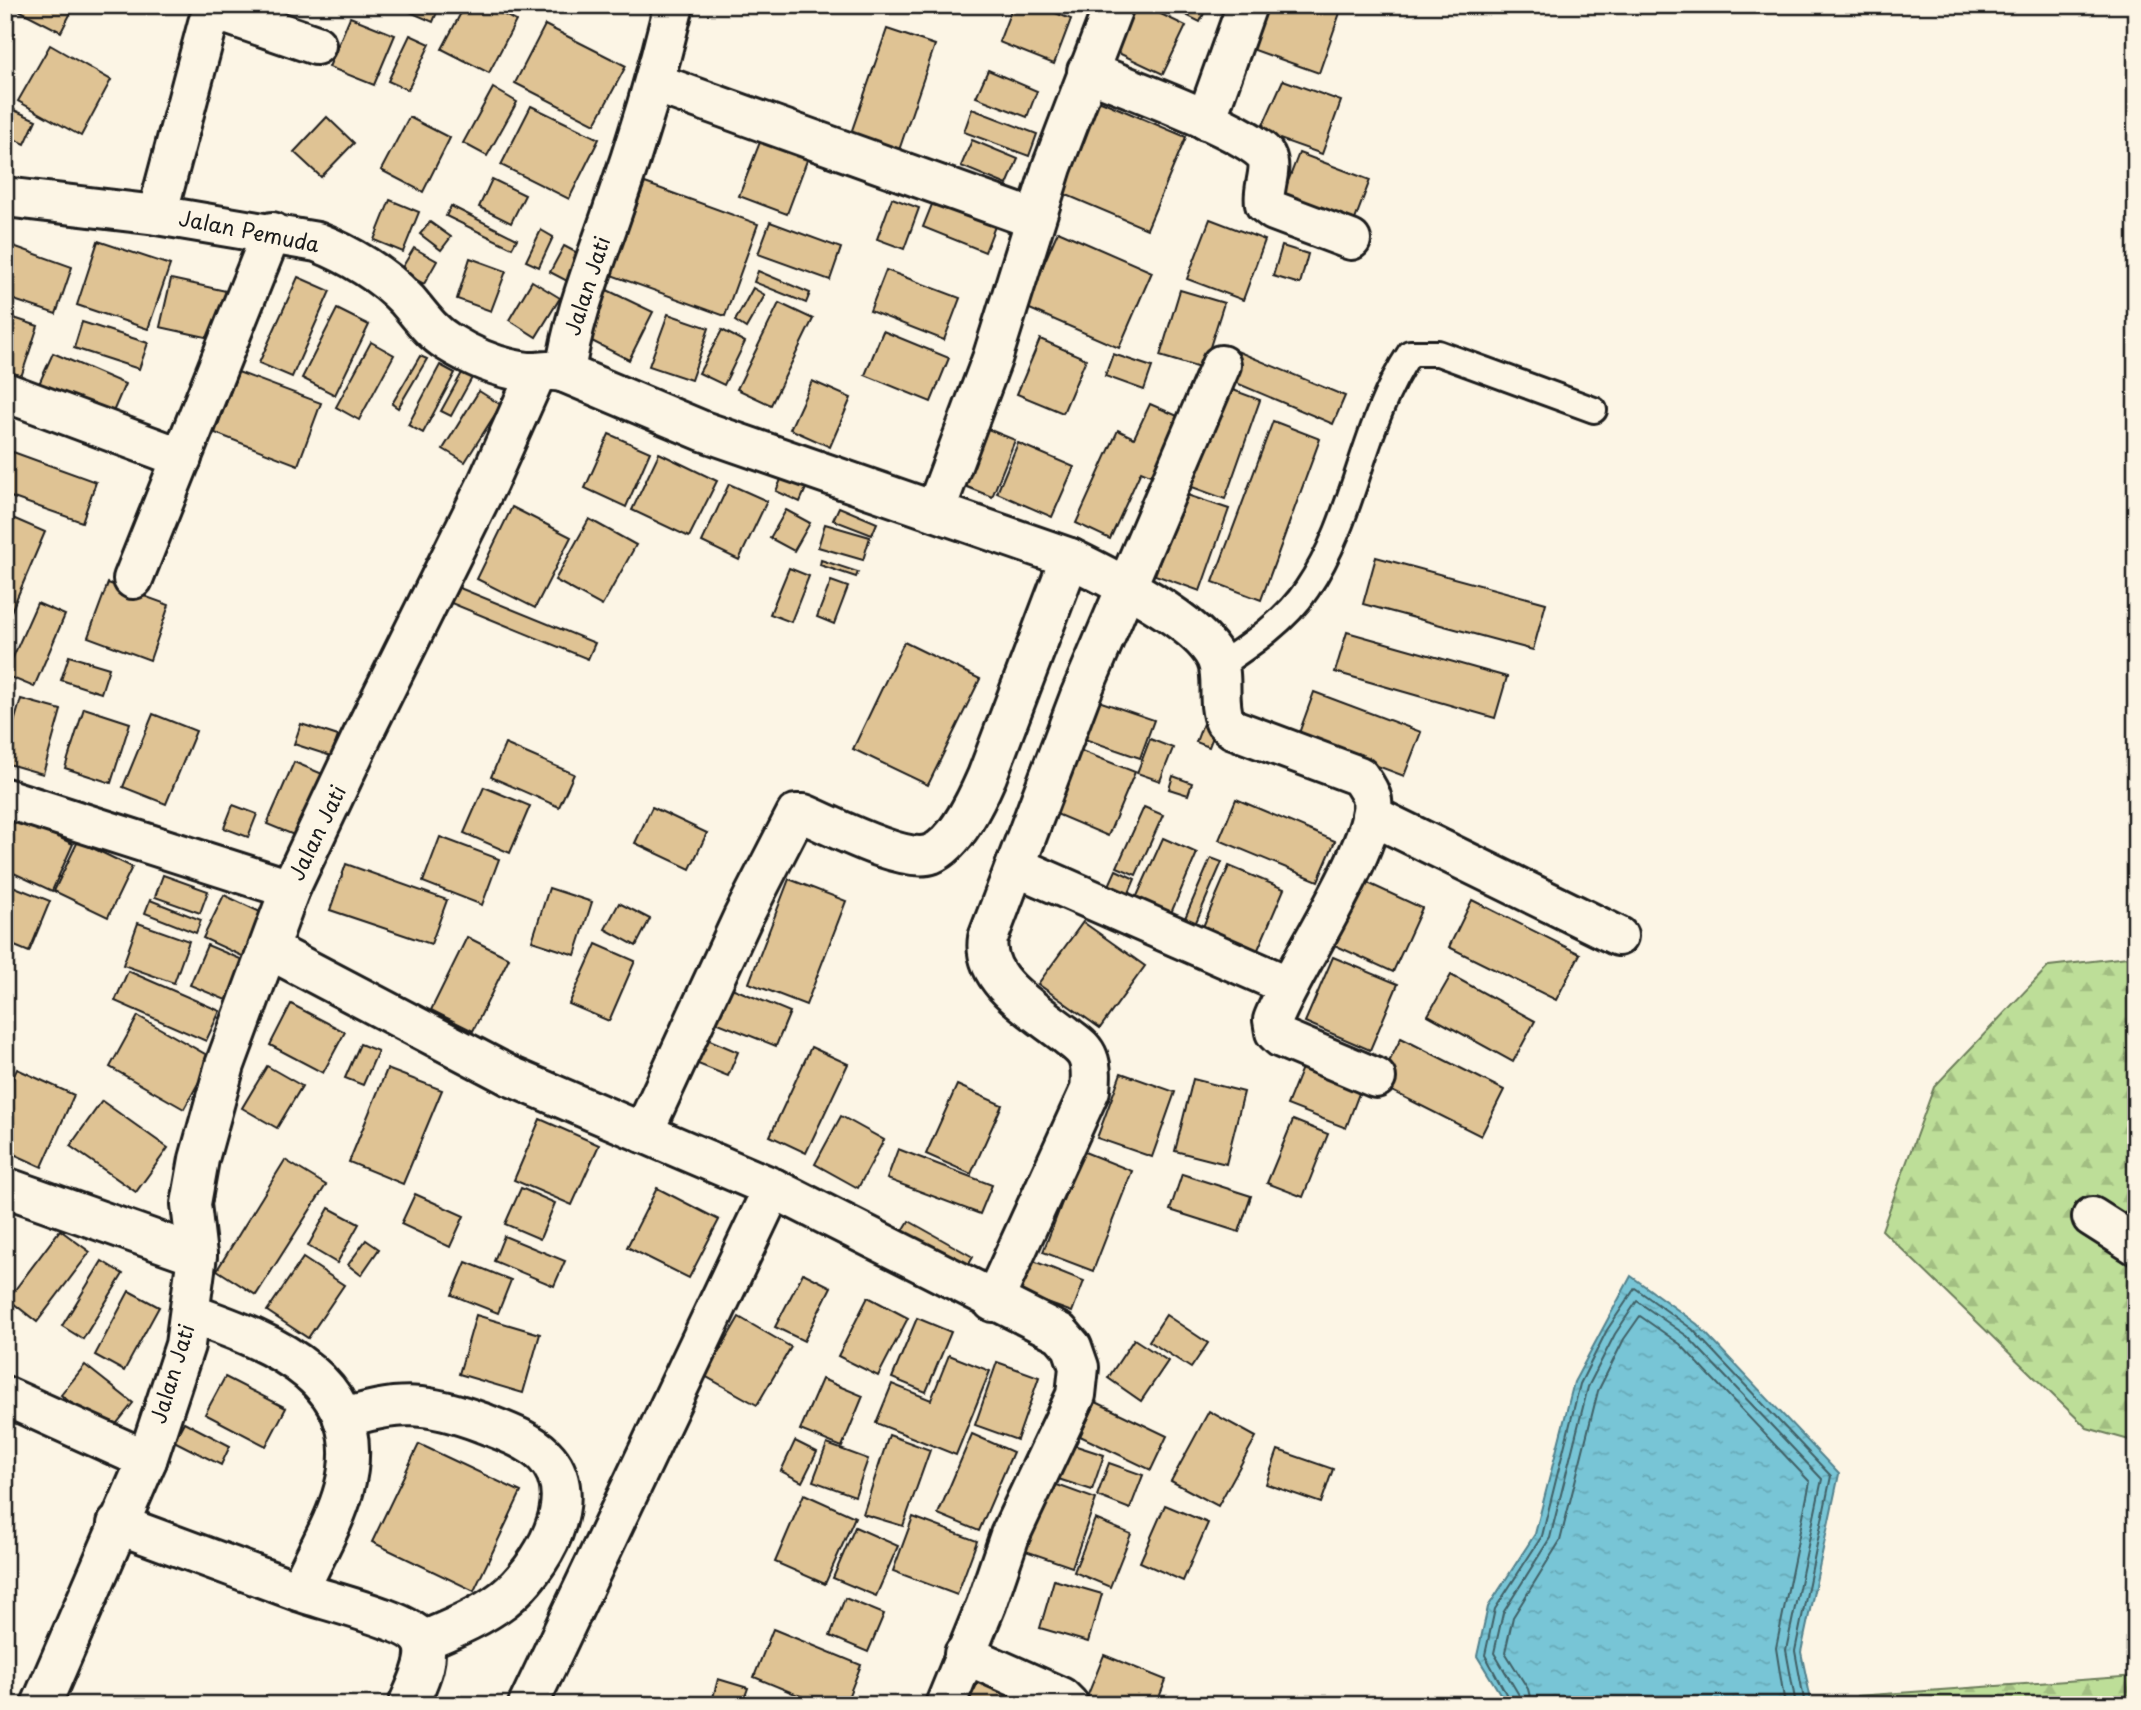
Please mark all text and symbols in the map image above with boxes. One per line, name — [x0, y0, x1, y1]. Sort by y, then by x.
street label: Jalan Pemuda — [176, 201, 323, 259]
street label: Jalan Jati — [555, 232, 617, 339]
street label: Jalan Jati — [279, 779, 353, 885]
street label: Jalan Jati — [141, 1320, 201, 1427]

